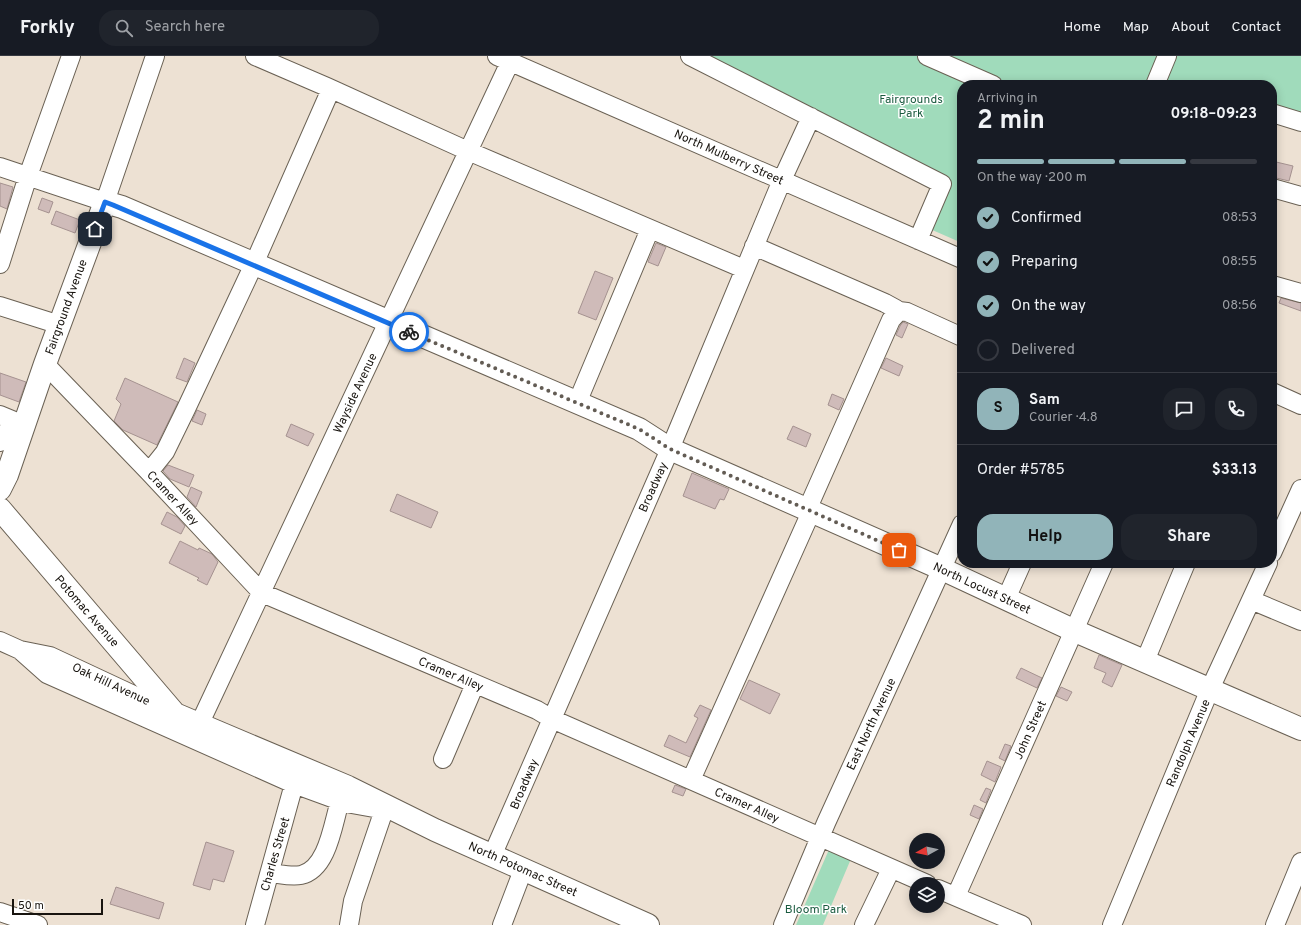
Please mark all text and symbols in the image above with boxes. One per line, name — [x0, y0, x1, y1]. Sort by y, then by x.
search box — [99, 10, 379, 46]
text: Forkly — [20, 16, 75, 40]
icon: search — [113, 17, 135, 39]
text: Search here — [145, 18, 225, 37]
text: Home — [1064, 19, 1101, 36]
text: Map — [1123, 19, 1149, 36]
text: About — [1171, 19, 1210, 36]
text: Contact — [1232, 19, 1281, 36]
text: Arriving in — [977, 91, 1038, 107]
park label: Fairgrounds Park — [879, 92, 943, 122]
text: 2 min — [977, 105, 1045, 138]
text: 09:18–09:23 — [1171, 105, 1257, 124]
street label: North Mulberry Street — [671, 126, 786, 189]
text: On the way · 200 m — [977, 170, 1087, 186]
icon: check — [977, 207, 999, 229]
text: Confirmed — [1011, 209, 1082, 228]
text: 08:53 — [1222, 210, 1257, 226]
pin — [78, 212, 112, 246]
icon: home — [84, 218, 106, 240]
icon: check — [977, 251, 999, 273]
text: Preparing — [1011, 253, 1078, 272]
text: 08:55 — [1222, 254, 1257, 270]
street label: Fairground Avenue — [42, 257, 92, 357]
icon: check — [977, 295, 999, 317]
text: On the way — [1011, 297, 1086, 316]
text: 08:56 — [1222, 298, 1257, 314]
courier — [389, 312, 429, 352]
icon: bike — [398, 321, 420, 343]
text: Delivered — [1011, 341, 1075, 360]
street label: Wayside Avenue — [330, 351, 381, 436]
button: chat — [1163, 388, 1205, 430]
button: phone — [1215, 388, 1257, 430]
text: Sam — [1029, 391, 1060, 410]
text: S — [993, 399, 1003, 418]
text: Courier · 4.8 — [1029, 410, 1098, 426]
street label: Broadway — [636, 460, 672, 515]
text: Order #5785 — [977, 461, 1065, 480]
text: $33.13 — [1212, 461, 1257, 480]
street label: Cramer Alley — [143, 468, 202, 530]
button: Help — [977, 514, 1113, 560]
button: Share — [1121, 514, 1257, 560]
pin — [882, 533, 916, 567]
icon: bag — [888, 539, 910, 561]
street label: North Locust Street — [930, 559, 1033, 619]
street label: Potomac Avenue — [51, 572, 122, 651]
street label: Cramer Alley — [415, 654, 486, 696]
street label: Oak Hill Avenue — [69, 660, 152, 710]
street label: East North Avenue — [844, 676, 900, 773]
street label: Randolph Avenue — [1163, 697, 1215, 790]
street label: John Street — [1011, 698, 1051, 762]
street label: Broadway — [507, 757, 543, 812]
street label: Cramer Alley — [712, 784, 782, 827]
street label: Charles Street — [258, 815, 294, 893]
north arrow — [909, 833, 945, 869]
map controls — [909, 833, 945, 913]
street label: North Potomac Street — [466, 839, 580, 901]
button: layers — [909, 877, 945, 913]
scale bar — [12, 897, 103, 916]
text: 50 m — [18, 899, 44, 913]
park label: Bloom Park — [785, 902, 847, 918]

